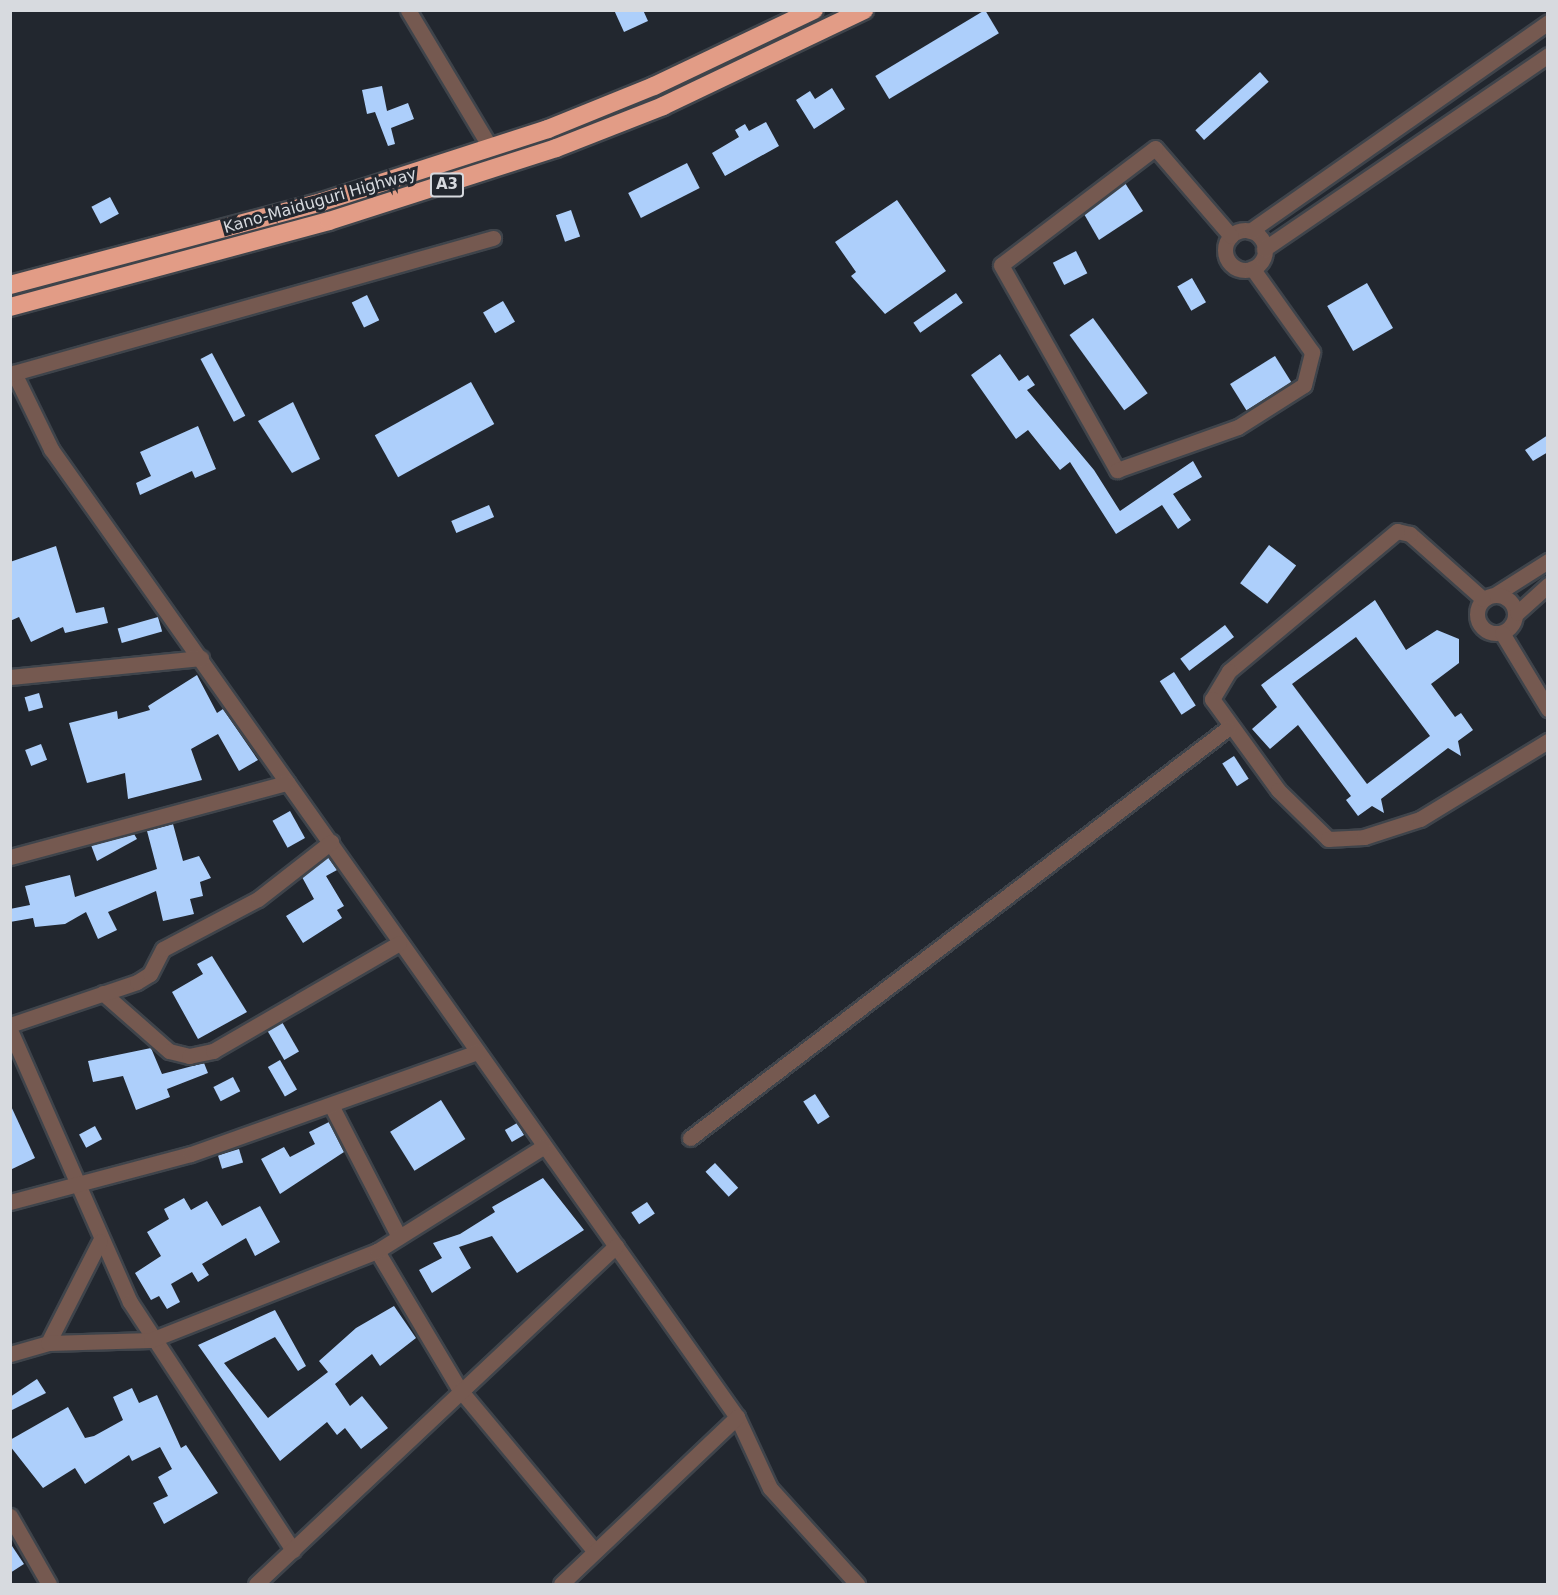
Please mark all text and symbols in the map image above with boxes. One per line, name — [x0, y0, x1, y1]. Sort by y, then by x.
street label: Kano-Maiduguri Highway — [221, 164, 419, 238]
road number: A3 — [429, 173, 465, 197]

